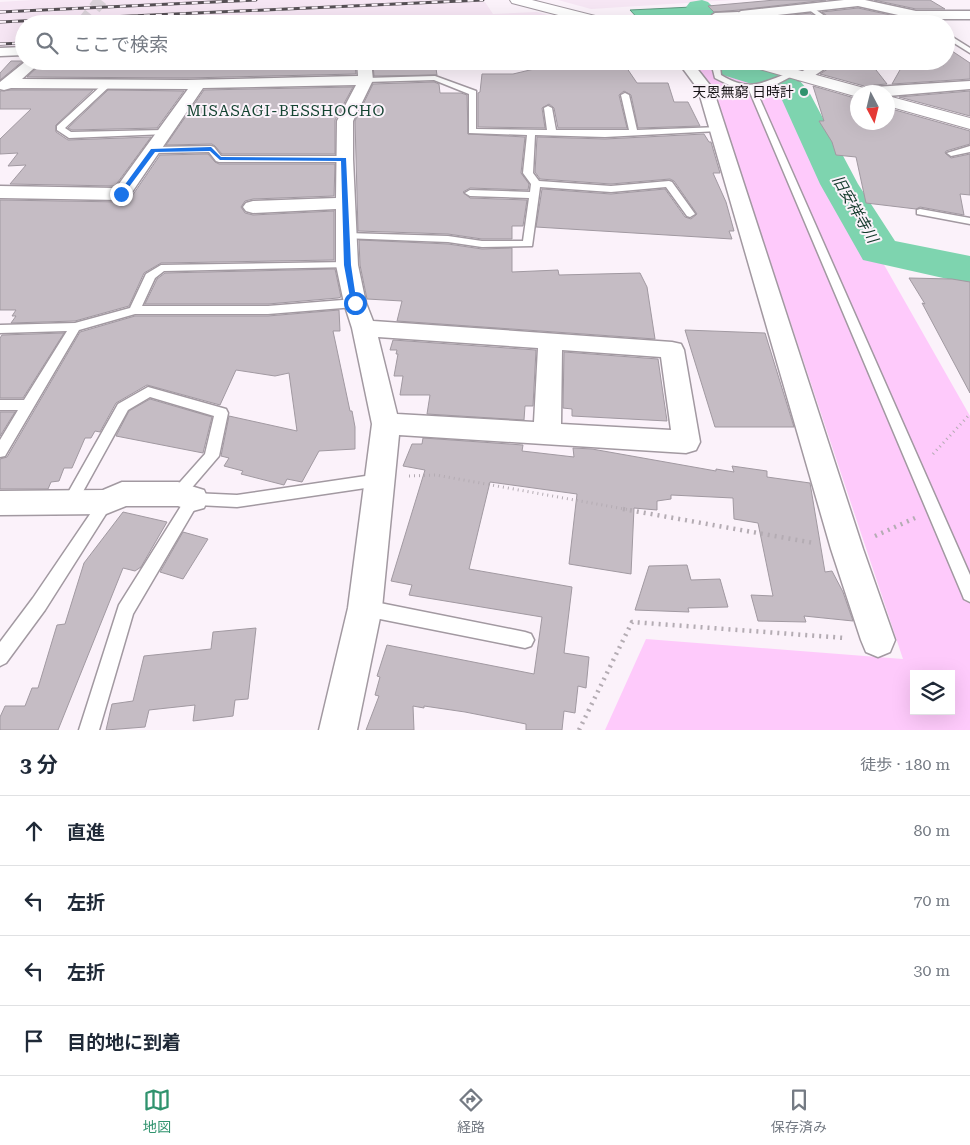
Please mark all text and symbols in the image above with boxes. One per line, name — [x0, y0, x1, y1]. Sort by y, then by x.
search box — [15, 15, 955, 70]
icon: search — [33, 29, 61, 57]
text: ここで検索 — [73, 33, 168, 56]
place label: 天恩無窮 日時計 — [692, 84, 794, 100]
north arrow — [850, 85, 895, 130]
marker: 天恩無窮 日時計 — [798, 86, 810, 98]
district label: MISASAGI-BESSHOCHO — [187, 102, 385, 120]
water label: 旧安祥寺川 — [828, 172, 883, 248]
route end — [110, 183, 133, 206]
route start — [344, 292, 367, 315]
map controls — [910, 670, 955, 715]
button: layers — [910, 670, 955, 715]
text: 3 分 — [20, 753, 58, 777]
text: 徒歩 · 180 m — [860, 755, 950, 774]
icon: ahead — [20, 817, 48, 845]
text: 直進 — [67, 821, 105, 844]
text: 80 m — [913, 821, 950, 840]
icon: left — [20, 887, 48, 915]
text: 左折 — [67, 891, 105, 914]
text: 70 m — [913, 891, 950, 910]
icon: left — [20, 957, 48, 985]
text: 左折 — [67, 961, 105, 984]
text: 30 m — [913, 961, 950, 980]
icon: arrive — [20, 1027, 48, 1055]
text: 目的地に到着 — [67, 1031, 181, 1054]
tab: 地図 — [143, 1086, 171, 1136]
tab: 経路 — [457, 1086, 485, 1136]
tab: 保存済み — [771, 1086, 827, 1136]

